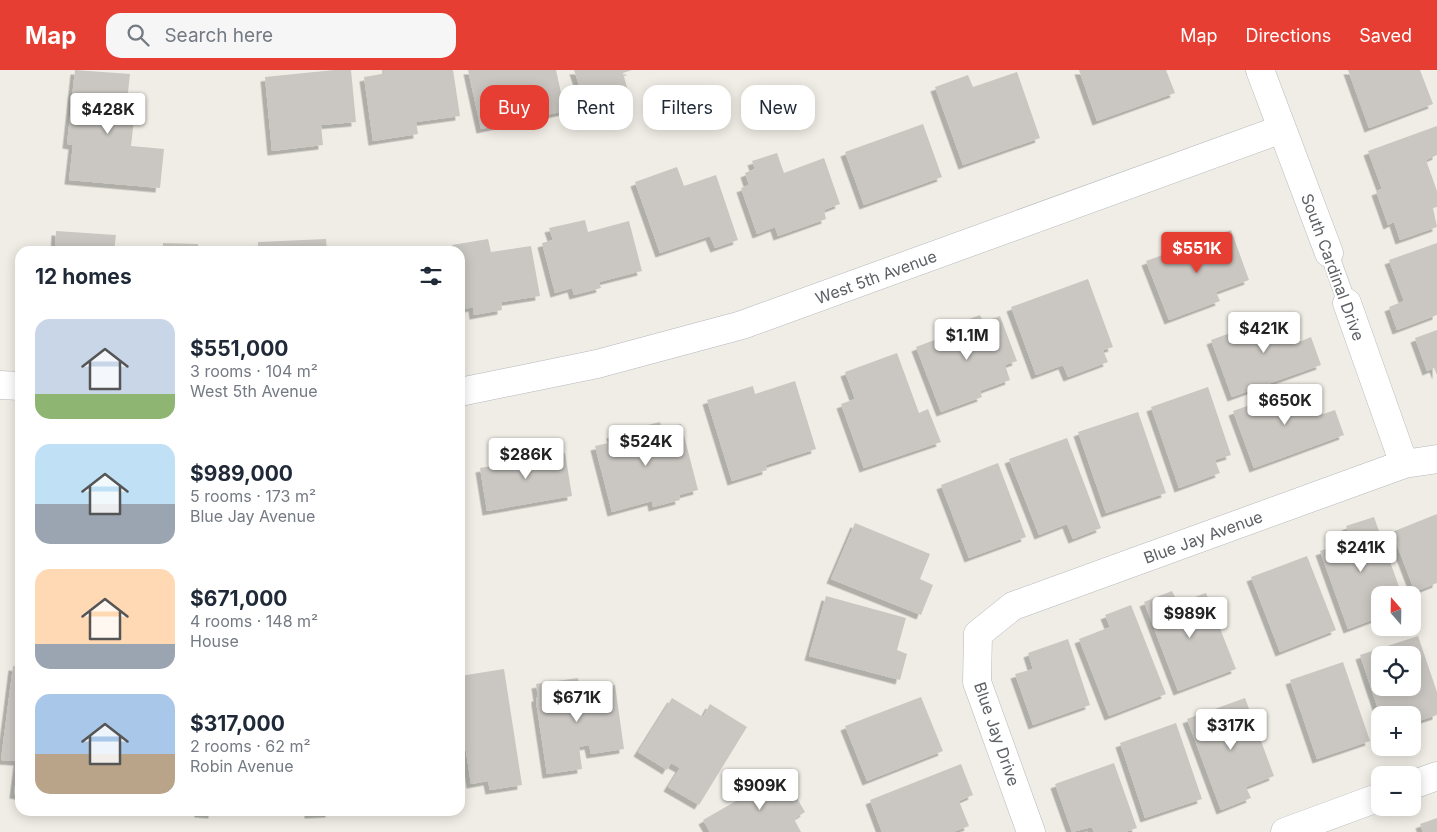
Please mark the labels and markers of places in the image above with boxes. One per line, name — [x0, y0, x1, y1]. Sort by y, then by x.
pin: $428K — [73, 92, 143, 135]
pin: $551K — [1162, 232, 1232, 274]
pin: $421K — [1229, 312, 1299, 354]
pin: $1.1M — [932, 318, 1002, 361]
pin: $650K — [1250, 384, 1320, 426]
pin: $524K — [611, 424, 681, 467]
pin: $286K — [491, 438, 561, 480]
pin: $241K — [1326, 530, 1396, 573]
pin: $989K — [1155, 596, 1225, 639]
pin: $671K — [542, 680, 612, 723]
pin: $317K — [1196, 708, 1266, 751]
pin: $909K — [725, 768, 795, 811]

